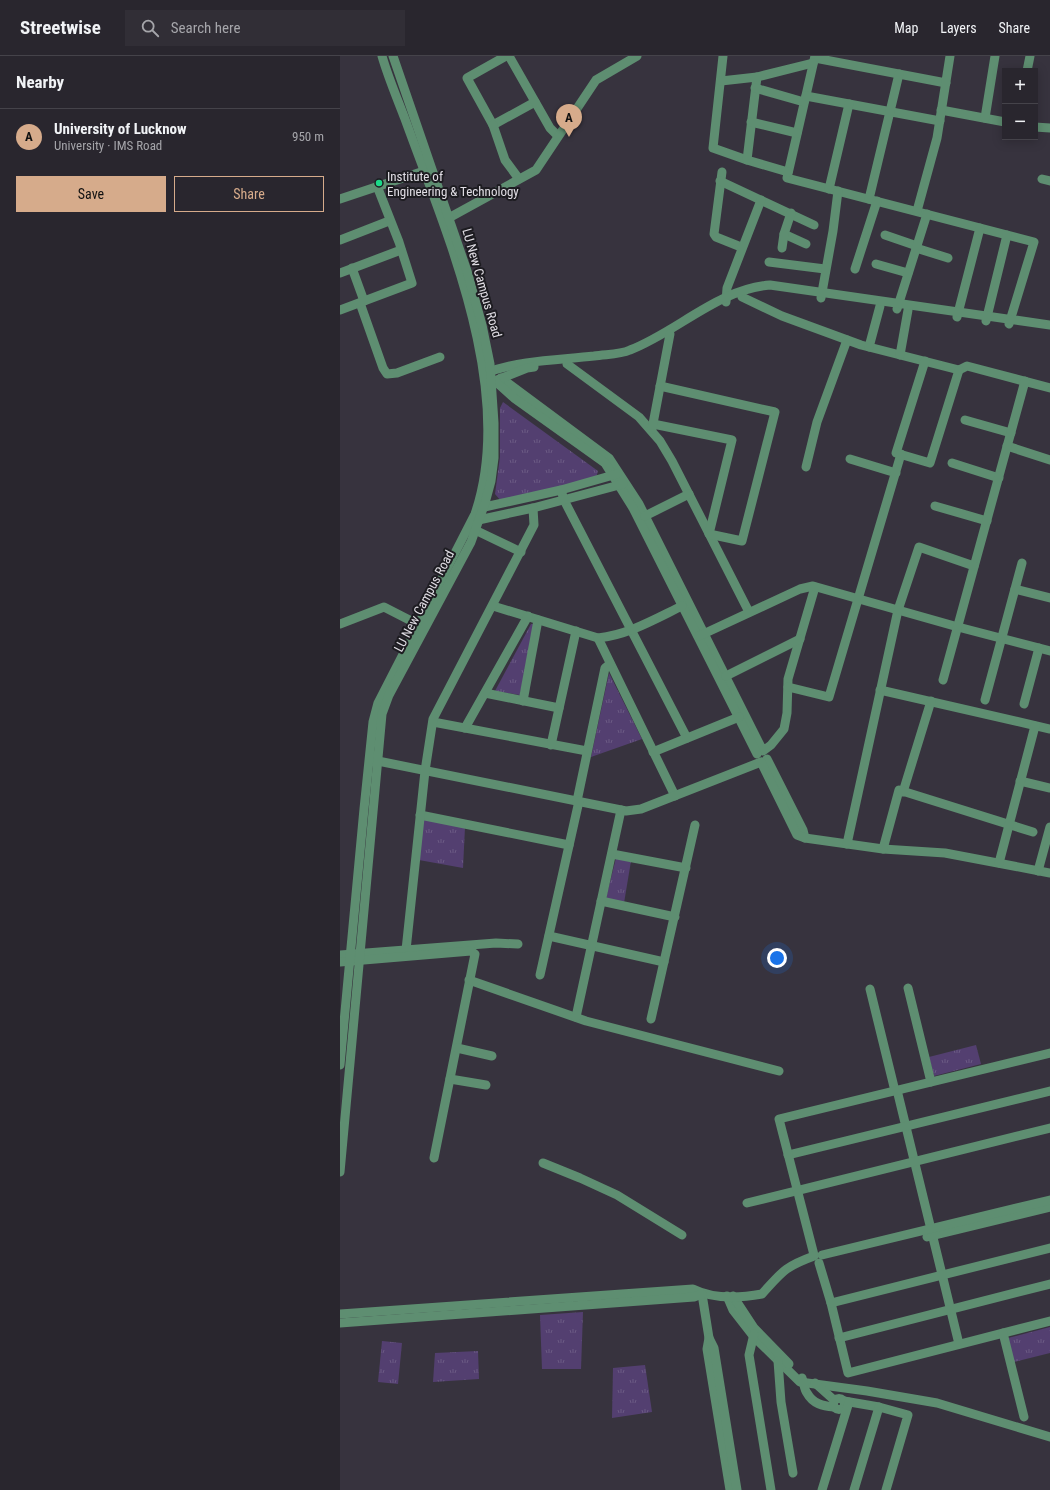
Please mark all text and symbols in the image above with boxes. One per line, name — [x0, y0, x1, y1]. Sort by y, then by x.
search box — [125, 10, 405, 46]
text: Streetwise — [20, 16, 101, 39]
icon: search — [139, 17, 161, 39]
text: Search here — [171, 19, 241, 37]
text: Map — [894, 20, 918, 36]
text: Layers — [940, 20, 977, 36]
text: Share — [999, 20, 1030, 36]
map controls — [1002, 68, 1038, 140]
button: + — [1002, 68, 1038, 104]
text: Nearby — [16, 72, 64, 92]
pin: A — [556, 104, 582, 137]
button: − — [1002, 104, 1038, 140]
text: University of Lucknow — [54, 120, 187, 138]
text: A — [25, 129, 33, 144]
text: 950 m — [292, 129, 324, 144]
text: University · IMS Road — [54, 138, 162, 153]
place label: Institute of Engineering & Technology — [387, 169, 519, 199]
button: Save — [16, 176, 166, 212]
button: Share — [174, 176, 324, 212]
marker: Institute of Engineering & Technology — [374, 178, 384, 188]
street label: LU New Campus Road — [459, 227, 505, 339]
street label: LU New Campus Road — [391, 548, 457, 654]
your location — [767, 948, 787, 968]

